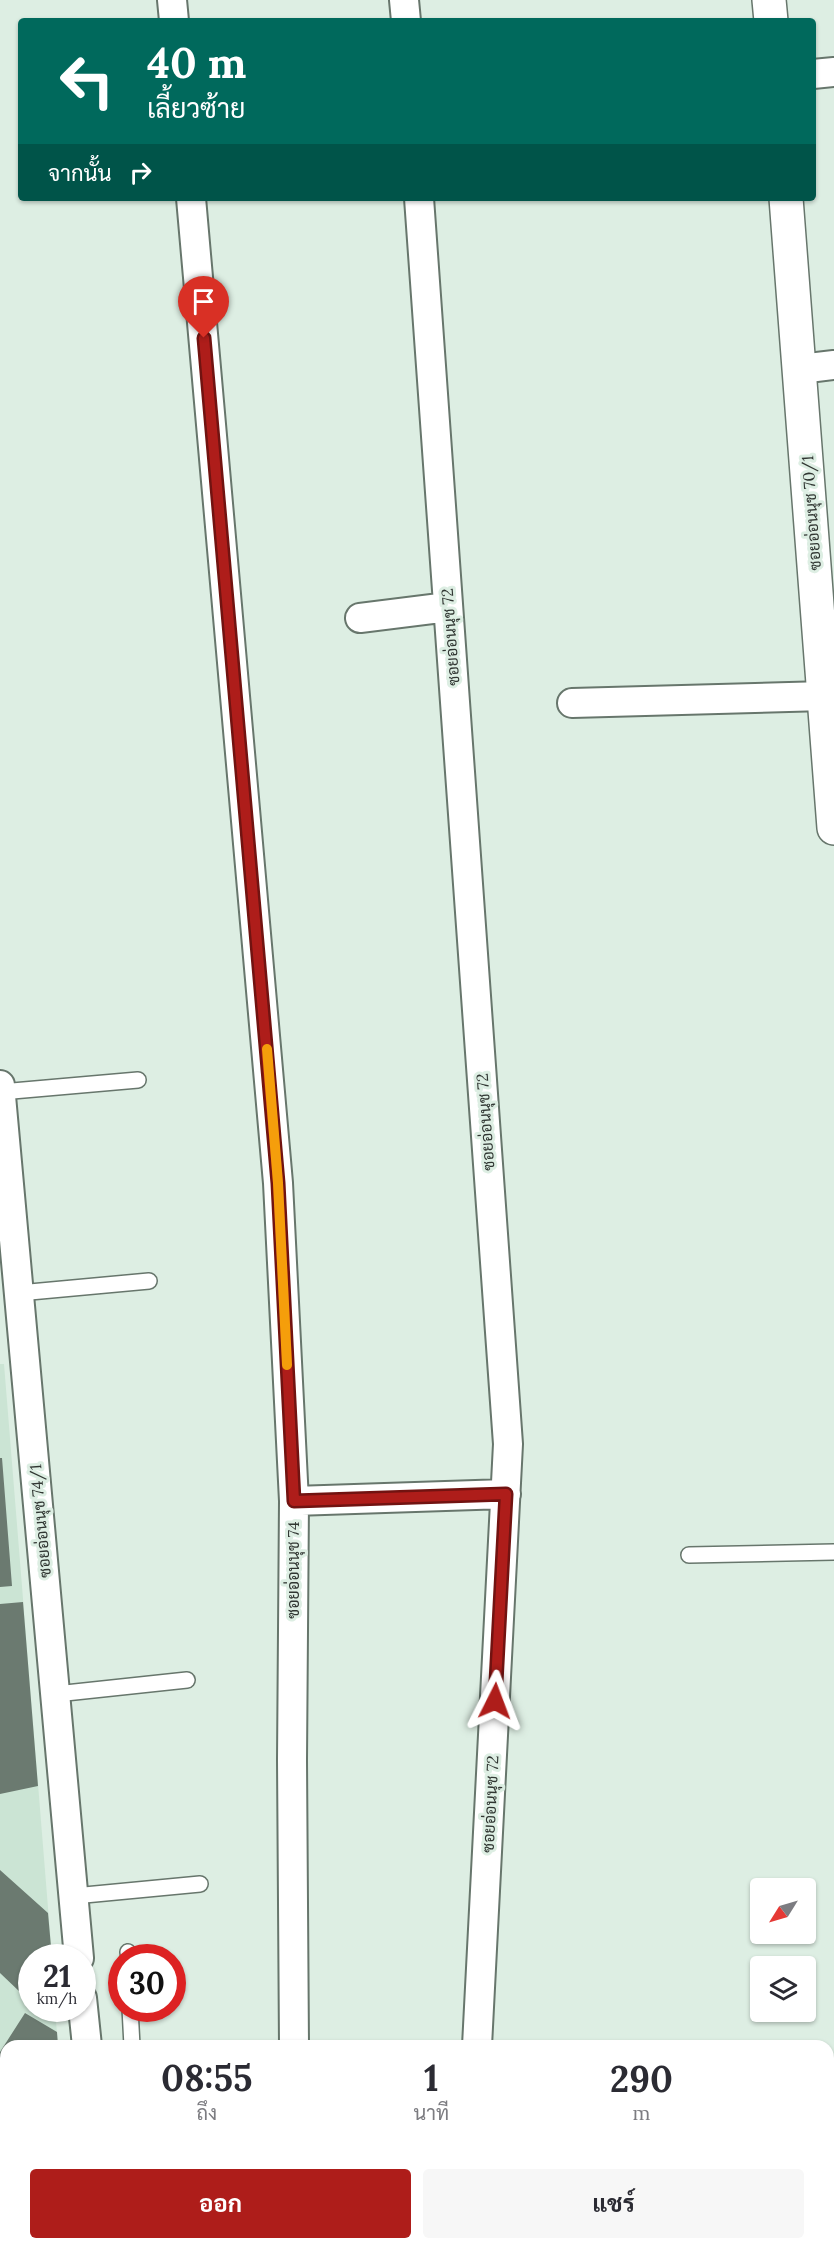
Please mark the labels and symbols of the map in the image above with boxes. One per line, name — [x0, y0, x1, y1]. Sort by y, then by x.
pin — [178, 276, 229, 338]
street label: ซอยอ่อนนุช 70/1 — [797, 455, 827, 571]
street label: ซอยอ่อนนุช 72 — [437, 588, 465, 686]
street label: ซอยอ่อนนุช 72 — [472, 1073, 500, 1171]
street label: ซอยอ่อนนุช 74/1 — [25, 1463, 57, 1579]
street label: ซอยอ่อนนุช 74 — [283, 1521, 305, 1619]
position arrow — [463, 1669, 527, 1733]
street label: ซอยอ่อนนุช 72 — [477, 1755, 505, 1853]
north arrow — [750, 1878, 816, 1944]
speed limit sign: 30 — [108, 1944, 186, 2022]

